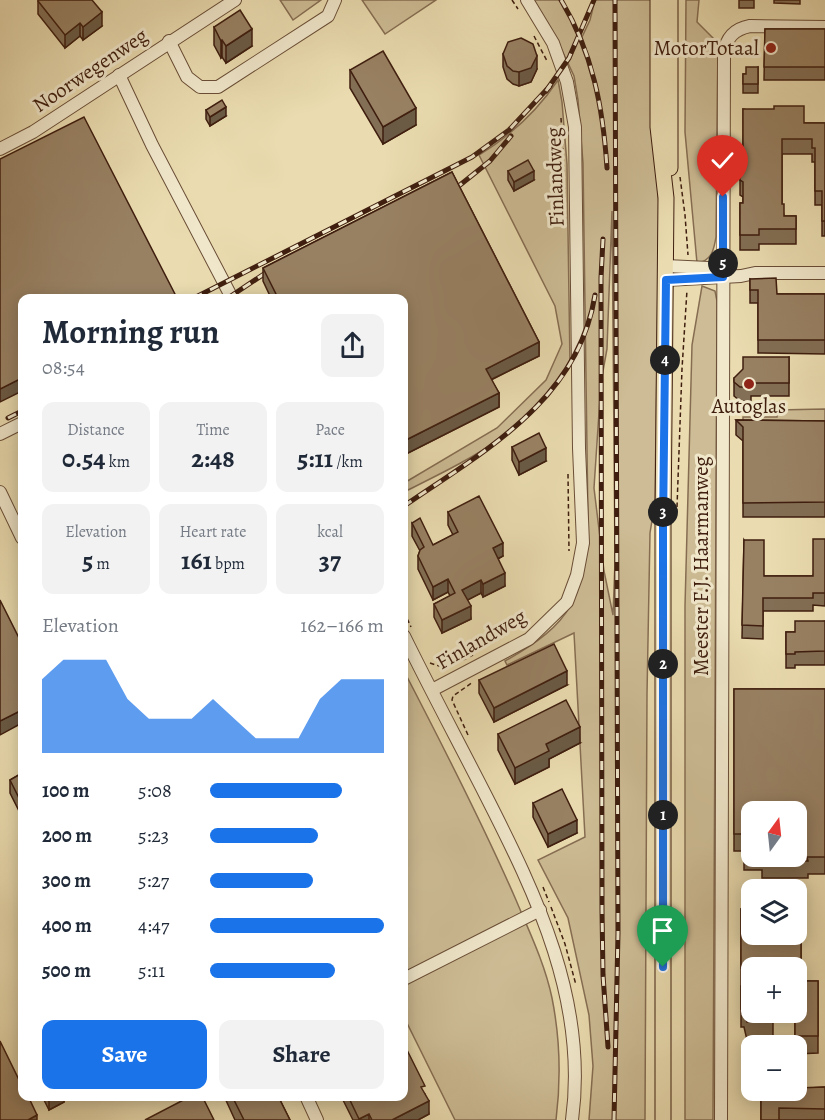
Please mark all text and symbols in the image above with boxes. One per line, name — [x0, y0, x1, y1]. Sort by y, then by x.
street label: Noorwegenweg — [27, 21, 153, 119]
place label: MotorTotaal — [653, 34, 759, 62]
marker: MotorTotaal — [764, 41, 778, 55]
street label: Finlandweg — [539, 126, 571, 227]
pin — [697, 135, 748, 197]
icon: check — [706, 144, 739, 177]
pin: 5 — [708, 248, 738, 278]
text: 5 — [720, 252, 726, 274]
text: Morning run — [42, 309, 219, 354]
button: share — [321, 314, 384, 377]
pin: 4 — [650, 345, 680, 375]
text: 4 — [661, 349, 669, 371]
text: 08:54 — [42, 354, 85, 381]
marker: Autoglas — [742, 377, 756, 391]
place label: Autoglas — [711, 392, 786, 420]
text: Distance — [67, 419, 125, 441]
text: Time — [196, 419, 230, 441]
text: Pace — [315, 419, 345, 441]
text: 0.54 — [62, 441, 106, 476]
text: 2:48 — [191, 441, 235, 476]
text: 5:11 — [297, 441, 333, 476]
text: km — [106, 451, 130, 473]
text: /km — [333, 451, 363, 473]
street label: Meester F.J. Haarmanweg — [687, 456, 715, 676]
pin: 3 — [648, 497, 678, 527]
text: 3 — [660, 501, 666, 523]
text: Elevation — [65, 521, 127, 543]
text: Heart rate — [180, 521, 246, 543]
text: kcal — [317, 521, 343, 543]
text: 5 — [82, 543, 93, 578]
text: 161 — [181, 543, 212, 578]
text: 37 — [319, 543, 341, 578]
text: m — [93, 553, 110, 575]
text: bpm — [212, 553, 245, 575]
street label: Finlandweg — [431, 602, 532, 676]
text: Elevation — [42, 612, 119, 639]
text: 162–166 m — [300, 612, 384, 639]
pin: 2 — [648, 649, 678, 679]
text: 2 — [659, 653, 667, 675]
text: 100 m — [42, 777, 90, 804]
text: 5:08 — [138, 777, 172, 804]
pin: 1 — [648, 800, 678, 830]
north arrow — [741, 801, 807, 867]
map controls — [741, 801, 807, 1101]
text: 1 — [660, 804, 666, 826]
text: 200 m — [42, 822, 92, 849]
text: 5:23 — [138, 822, 169, 849]
text: 300 m — [42, 867, 91, 894]
text: 5:27 — [138, 867, 169, 894]
button: layers — [741, 879, 807, 945]
pin — [637, 905, 688, 967]
text: 400 m — [42, 912, 92, 939]
text: 4:47 — [138, 912, 169, 939]
icon: arrive — [646, 914, 679, 947]
text: 500 m — [42, 957, 91, 984]
text: 5:11 — [138, 957, 165, 984]
button: + — [741, 957, 807, 1023]
button: Save — [42, 1020, 207, 1089]
button: Share — [219, 1020, 384, 1089]
button: − — [741, 1035, 807, 1101]

